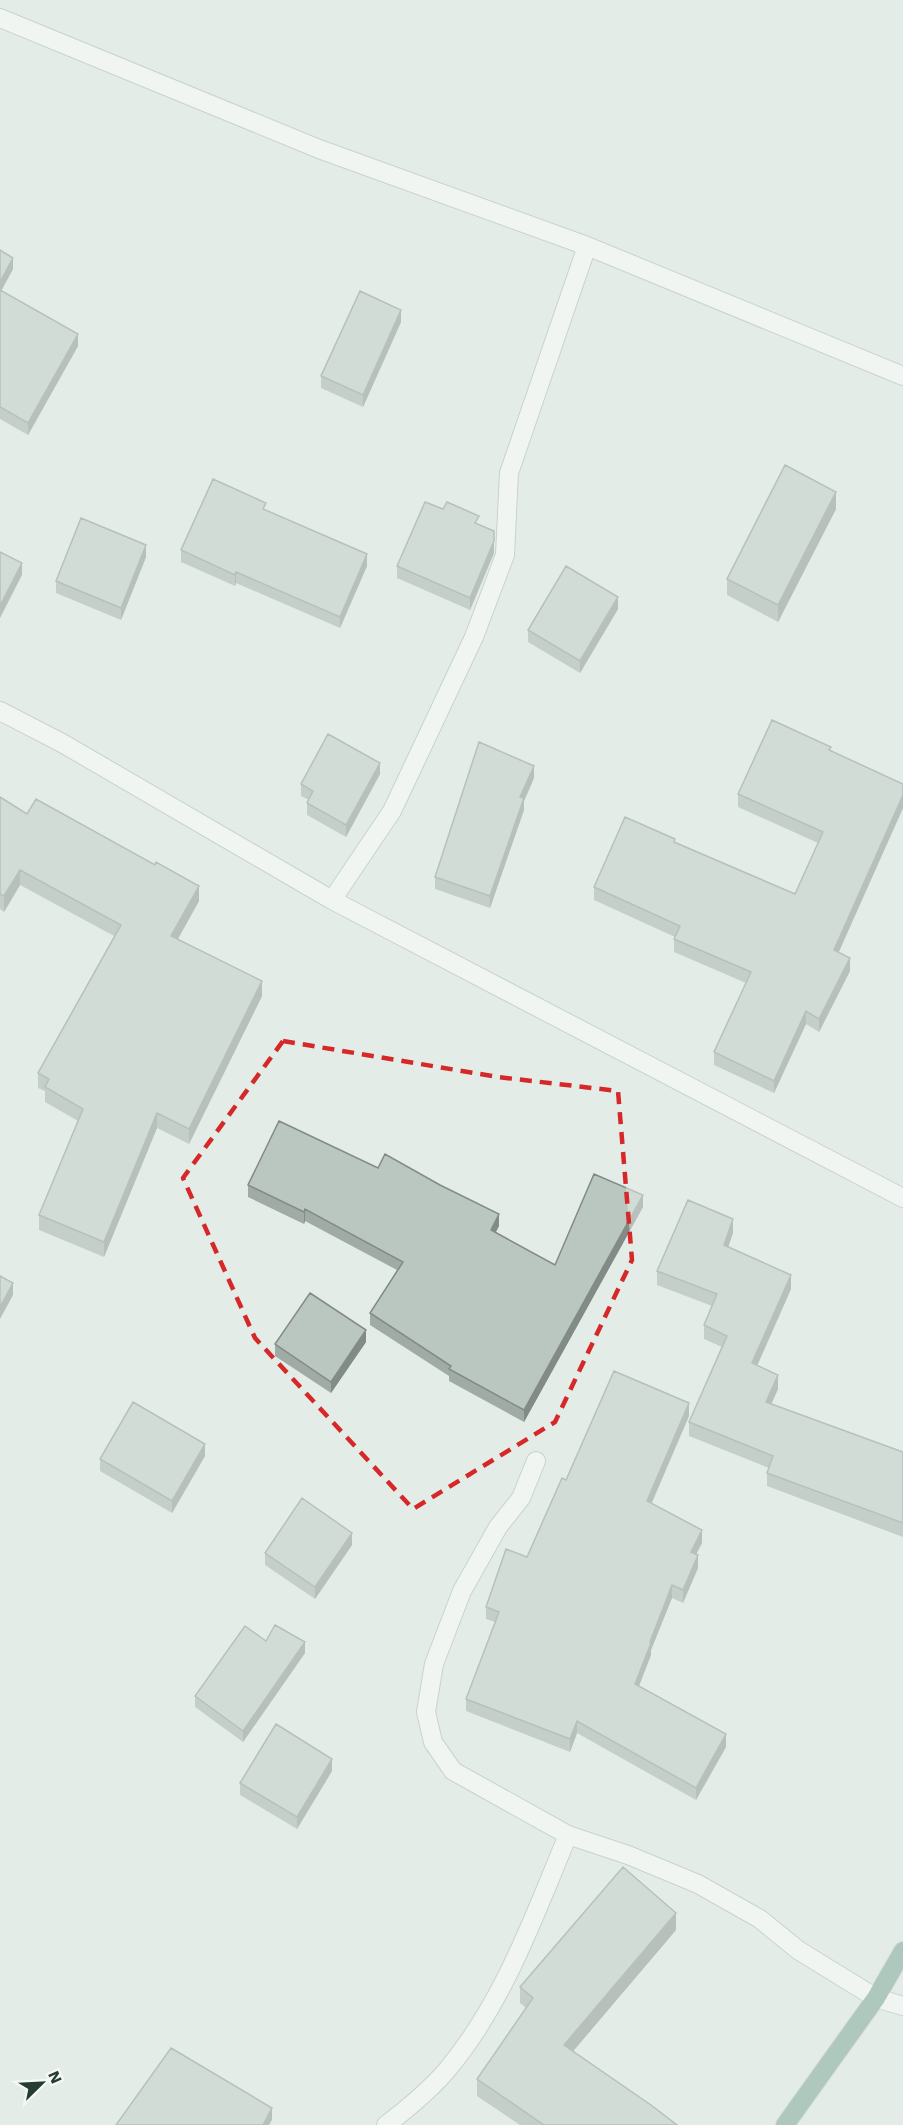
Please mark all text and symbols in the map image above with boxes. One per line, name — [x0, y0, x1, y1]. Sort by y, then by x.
north arrow — [12, 2053, 72, 2113]
text: N — [44, 2068, 66, 2086]

